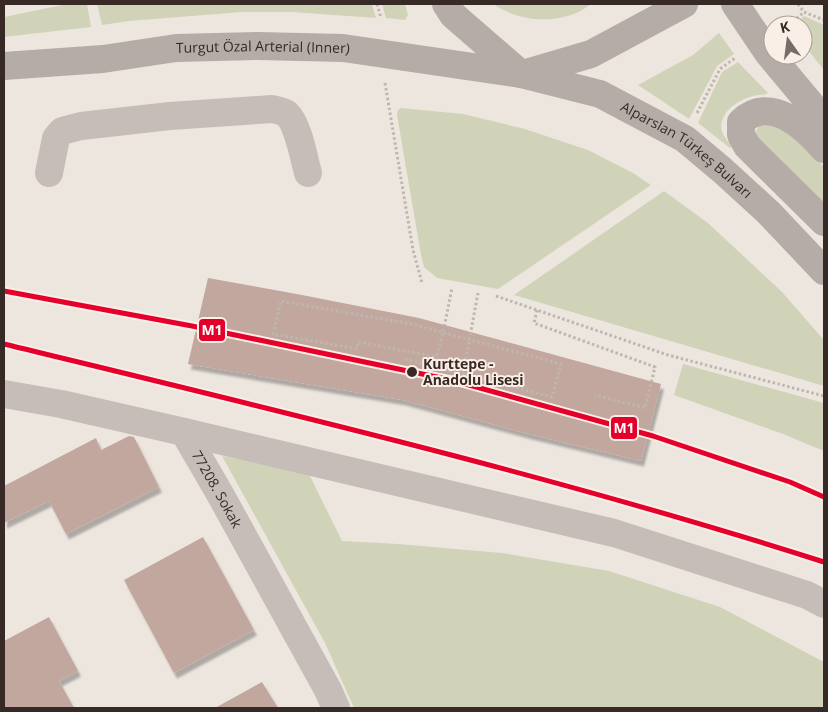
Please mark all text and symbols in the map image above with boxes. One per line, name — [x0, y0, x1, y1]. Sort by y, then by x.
north arrow — [763, 15, 813, 65]
text: K — [778, 16, 792, 37]
street label: Turgut Özal Arterial (Inner) — [176, 36, 351, 58]
street label: Alparslan Türkeş Bulvarı — [618, 97, 757, 202]
line badge: M1 — [198, 318, 226, 342]
text: M1 — [201, 320, 223, 339]
place label: Kurttepe - Anadolu Lisesi — [423, 354, 524, 389]
marker: Kurttepe - Anadolu Lisesi — [405, 365, 419, 379]
line badge: M1 — [610, 416, 638, 440]
text: M1 — [613, 418, 635, 437]
street label: 77208. Sokak — [188, 447, 247, 532]

